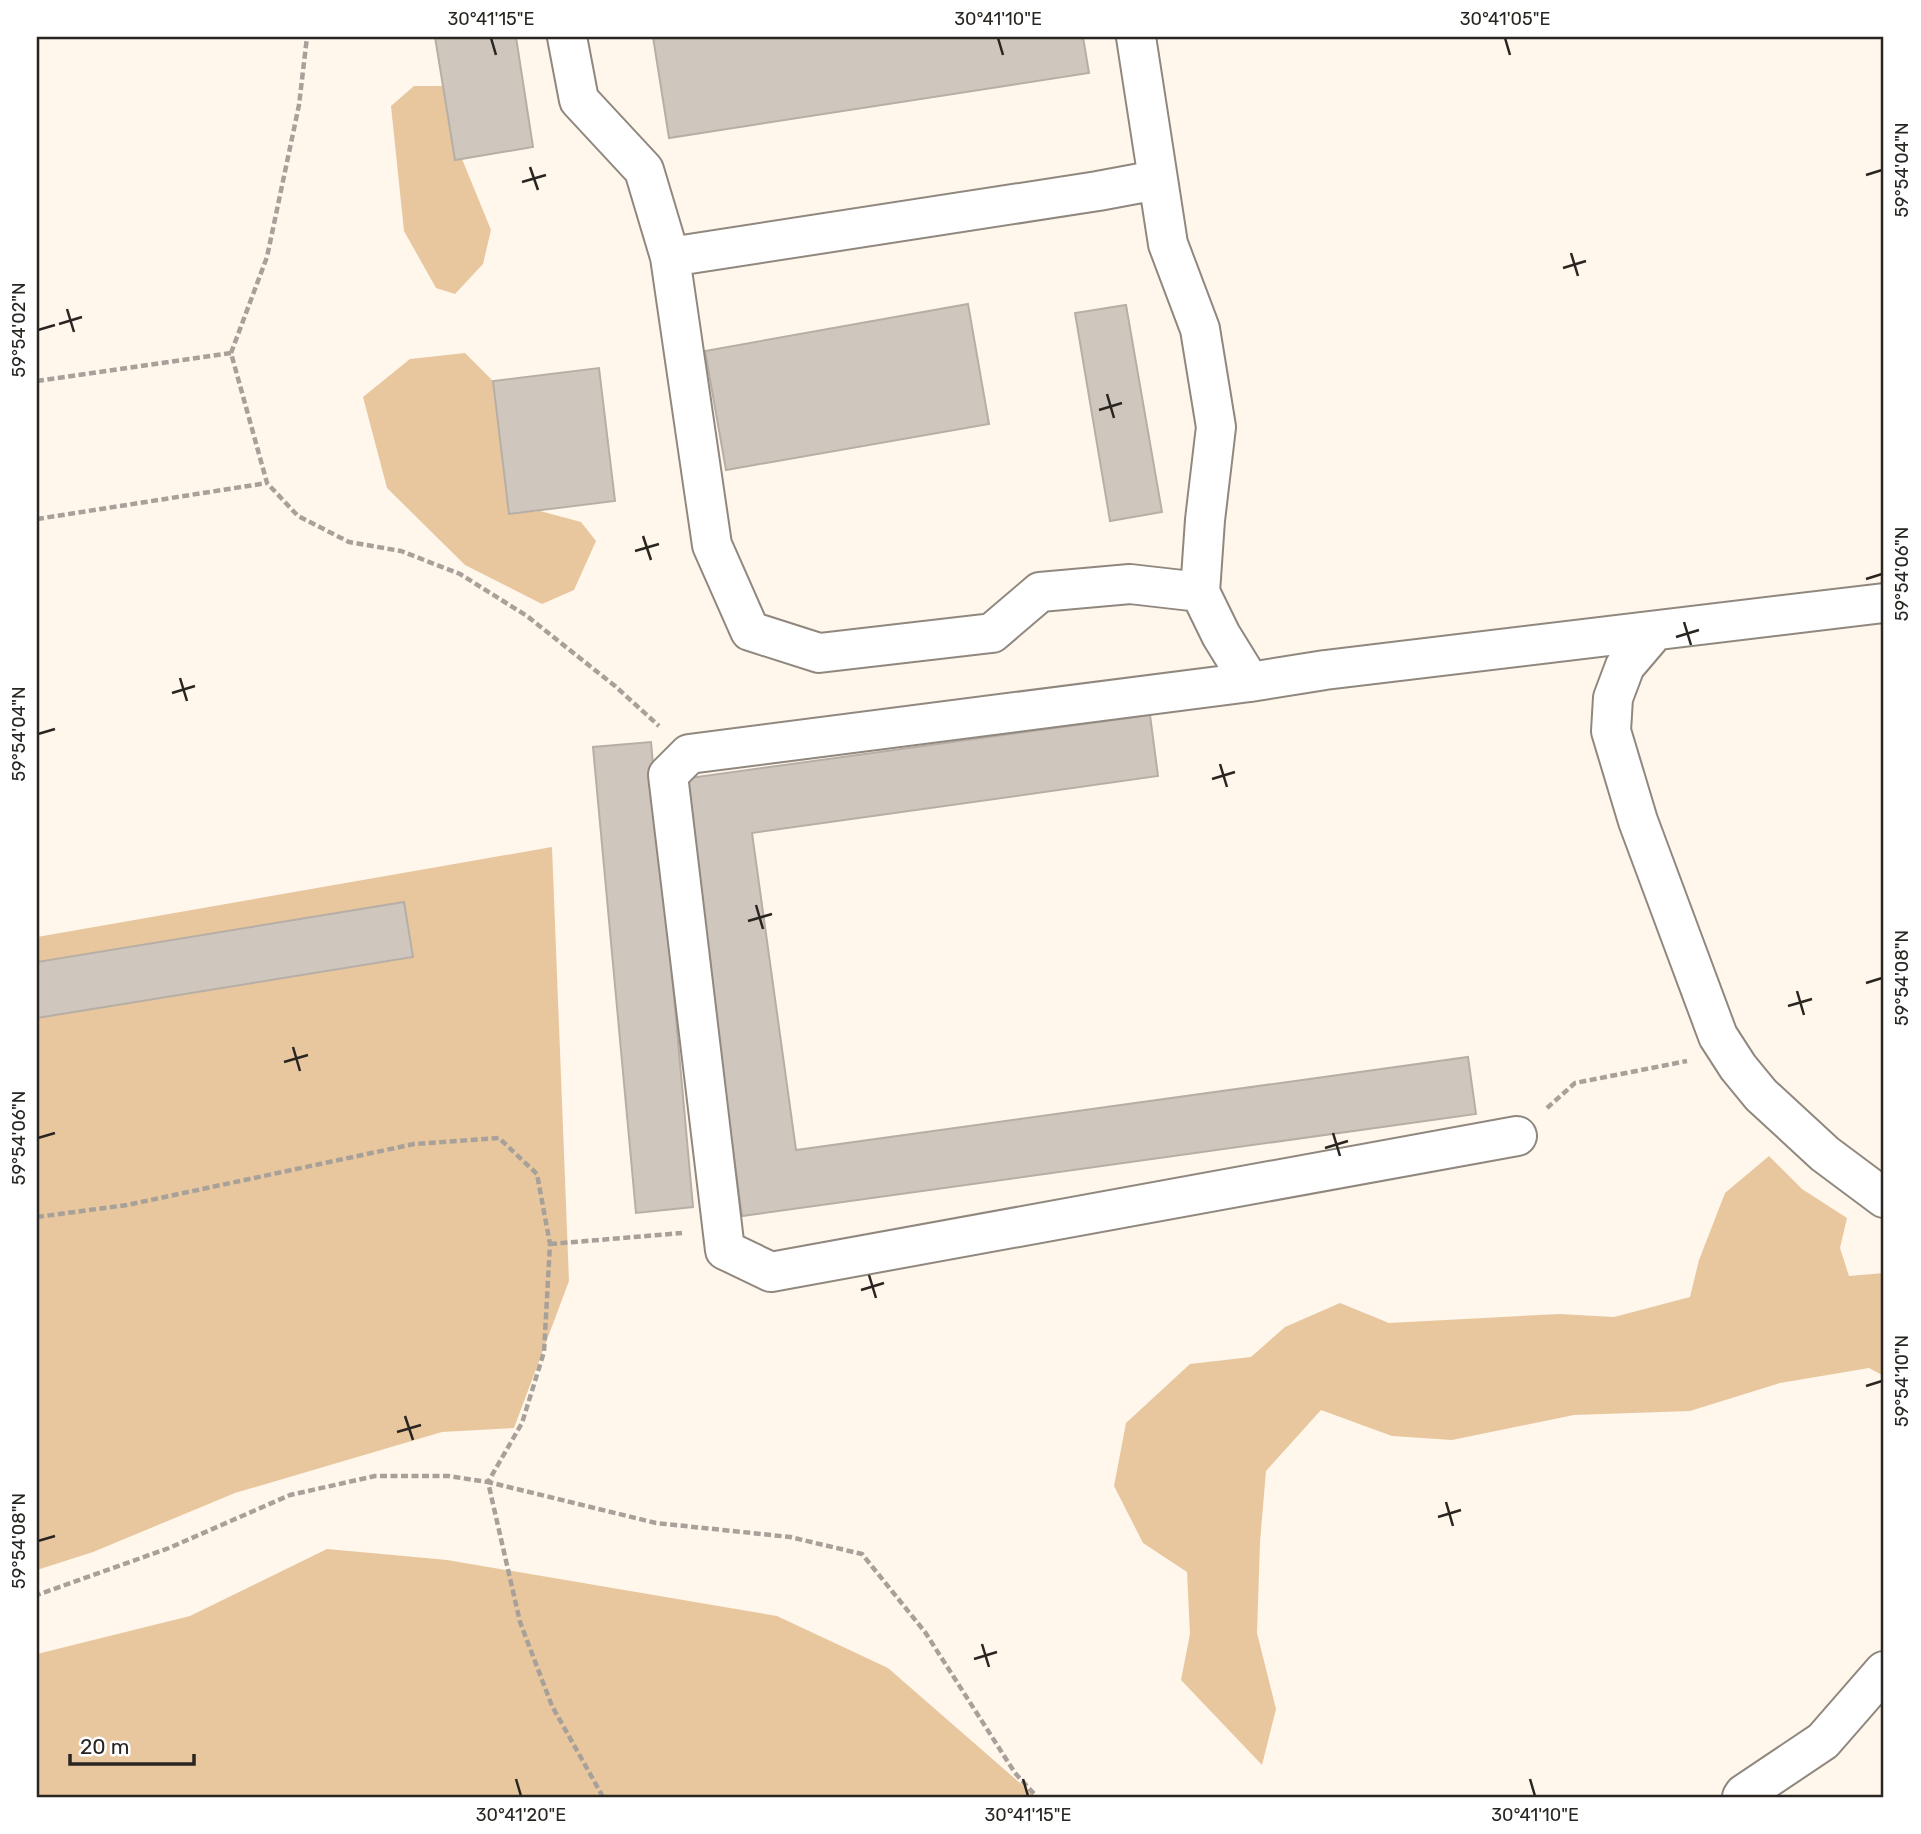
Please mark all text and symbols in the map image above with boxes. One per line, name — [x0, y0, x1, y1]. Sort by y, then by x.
text: 30°41'15"E — [448, 8, 534, 30]
text: 30°41'10"E — [954, 8, 1042, 30]
text: 30°41'05"E — [1460, 8, 1550, 30]
text: 59°54'04"N — [1891, 122, 1913, 218]
text: 59°54'02"N — [8, 283, 30, 377]
text: 59°54'06"N — [1891, 527, 1913, 621]
text: 59°54'04"N — [8, 686, 30, 782]
text: 59°54'08"N — [1891, 930, 1913, 1026]
text: 59°54'06"N — [8, 1091, 30, 1185]
text: 59°54'10"N — [1891, 1335, 1913, 1427]
text: 59°54'08"N — [8, 1493, 30, 1589]
scale bar — [70, 1722, 194, 1766]
text: 20 m — [80, 1734, 129, 1759]
text: 30°41'20"E — [476, 1804, 566, 1826]
text: 30°41'15"E — [985, 1804, 1071, 1826]
text: 30°41'10"E — [1491, 1804, 1579, 1826]

